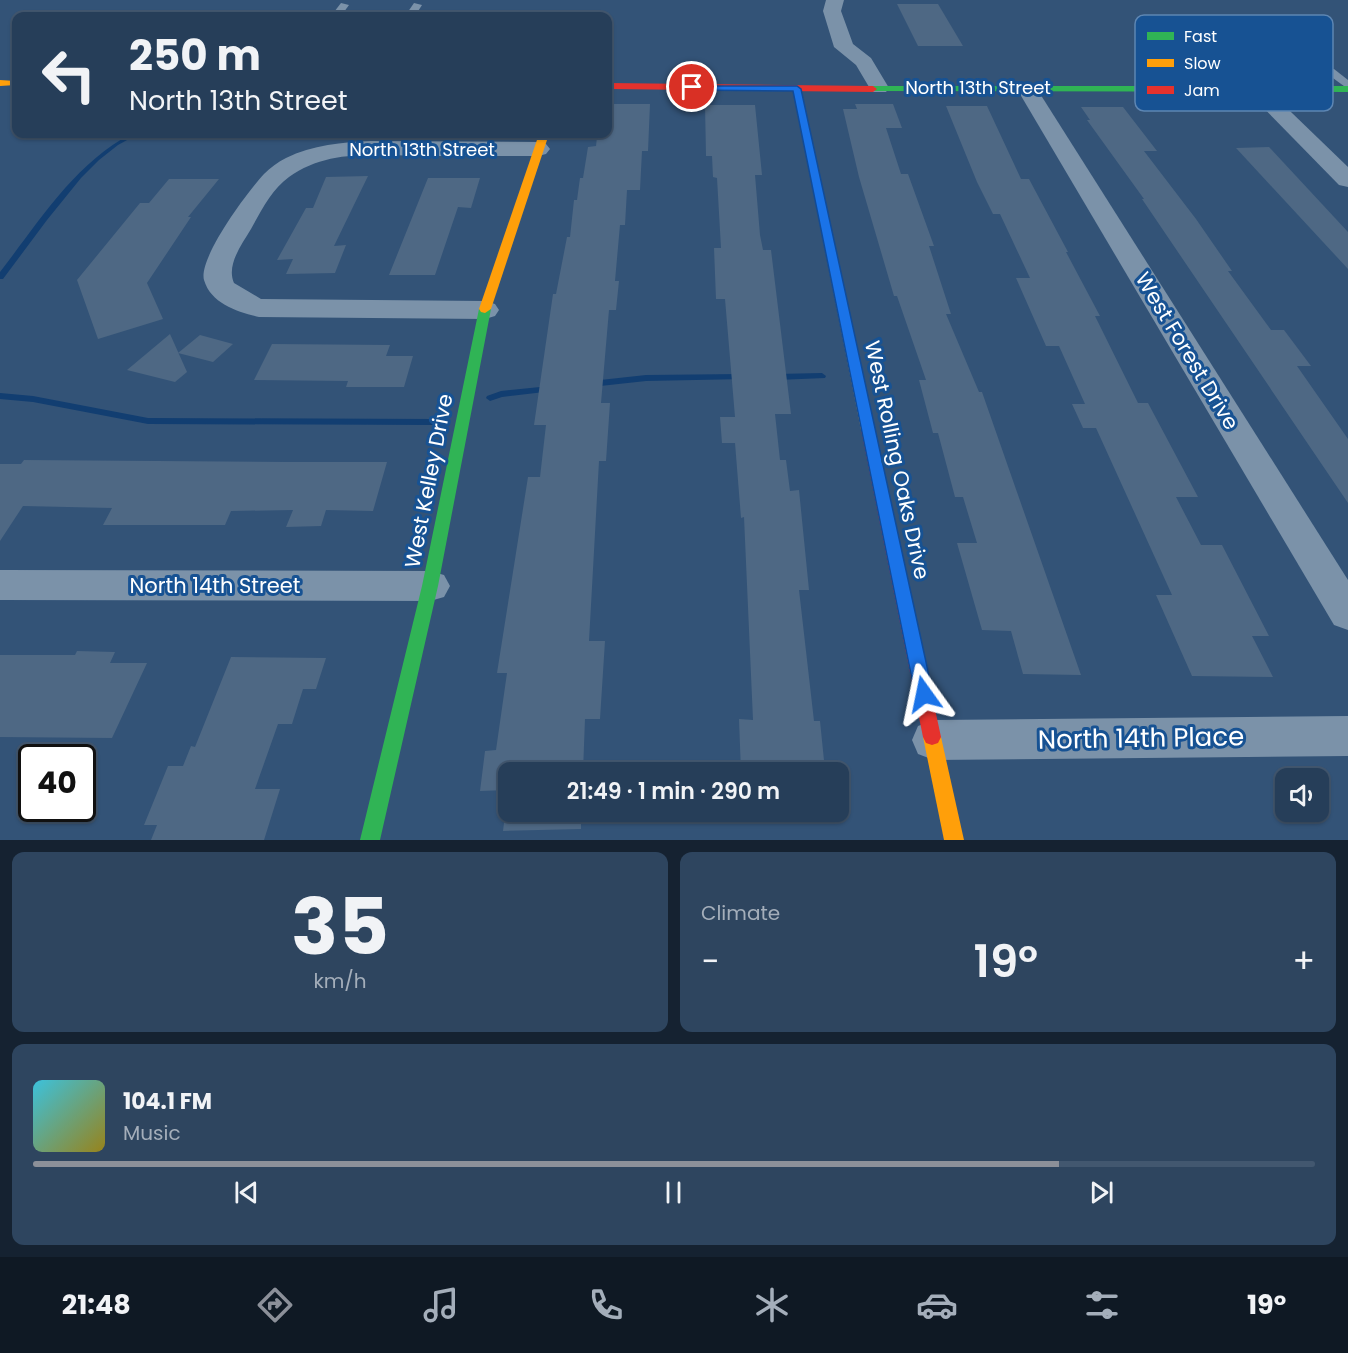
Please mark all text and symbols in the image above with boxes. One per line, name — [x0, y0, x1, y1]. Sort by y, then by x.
legend — [1135, 15, 1333, 111]
text: Fast — [1184, 25, 1217, 48]
text: 250 m — [129, 26, 261, 85]
icon: left — [30, 36, 108, 114]
text: Slow — [1184, 52, 1221, 75]
pin — [666, 61, 717, 112]
icon: arrive — [675, 70, 708, 103]
street label: North 13th Street — [905, 75, 1051, 100]
text: Jam — [1184, 79, 1220, 102]
text: North 13th Street — [129, 82, 348, 119]
street label: North 13th Street — [349, 137, 495, 162]
street label: West Forest Drive — [1129, 266, 1246, 435]
street label: West Rolling Oaks Drive — [858, 338, 937, 582]
street label: West Kelley Drive — [397, 391, 460, 570]
street label: North 14th Street — [130, 571, 300, 600]
position arrow — [892, 662, 956, 726]
street label: North 14th Place — [1038, 718, 1244, 758]
speed limit sign: 40 — [18, 744, 96, 822]
map controls — [1275, 768, 1329, 822]
button: sound — [1275, 768, 1329, 822]
text: 21:49 · 1 min · 290 m — [567, 776, 780, 807]
text: 35 — [291, 872, 389, 981]
text: Climate — [701, 899, 780, 927]
text: 19° — [974, 930, 1038, 993]
text: − — [701, 938, 719, 985]
text: + — [1292, 938, 1315, 985]
text: km/h — [313, 967, 367, 995]
text: 104.1 FM — [123, 1086, 212, 1117]
text: Music — [123, 1119, 181, 1147]
icon: previous — [230, 1176, 263, 1209]
icon: pause — [657, 1176, 690, 1209]
icon: next — [1085, 1176, 1118, 1209]
icon: directions — [254, 1284, 296, 1326]
icon: music — [420, 1284, 462, 1326]
icon: phone — [585, 1284, 627, 1326]
icon: climate — [751, 1284, 793, 1326]
icon: car — [916, 1284, 958, 1326]
icon: filters — [1081, 1284, 1123, 1326]
text: 21:48 — [62, 1286, 131, 1323]
text: 19° — [1247, 1286, 1286, 1323]

